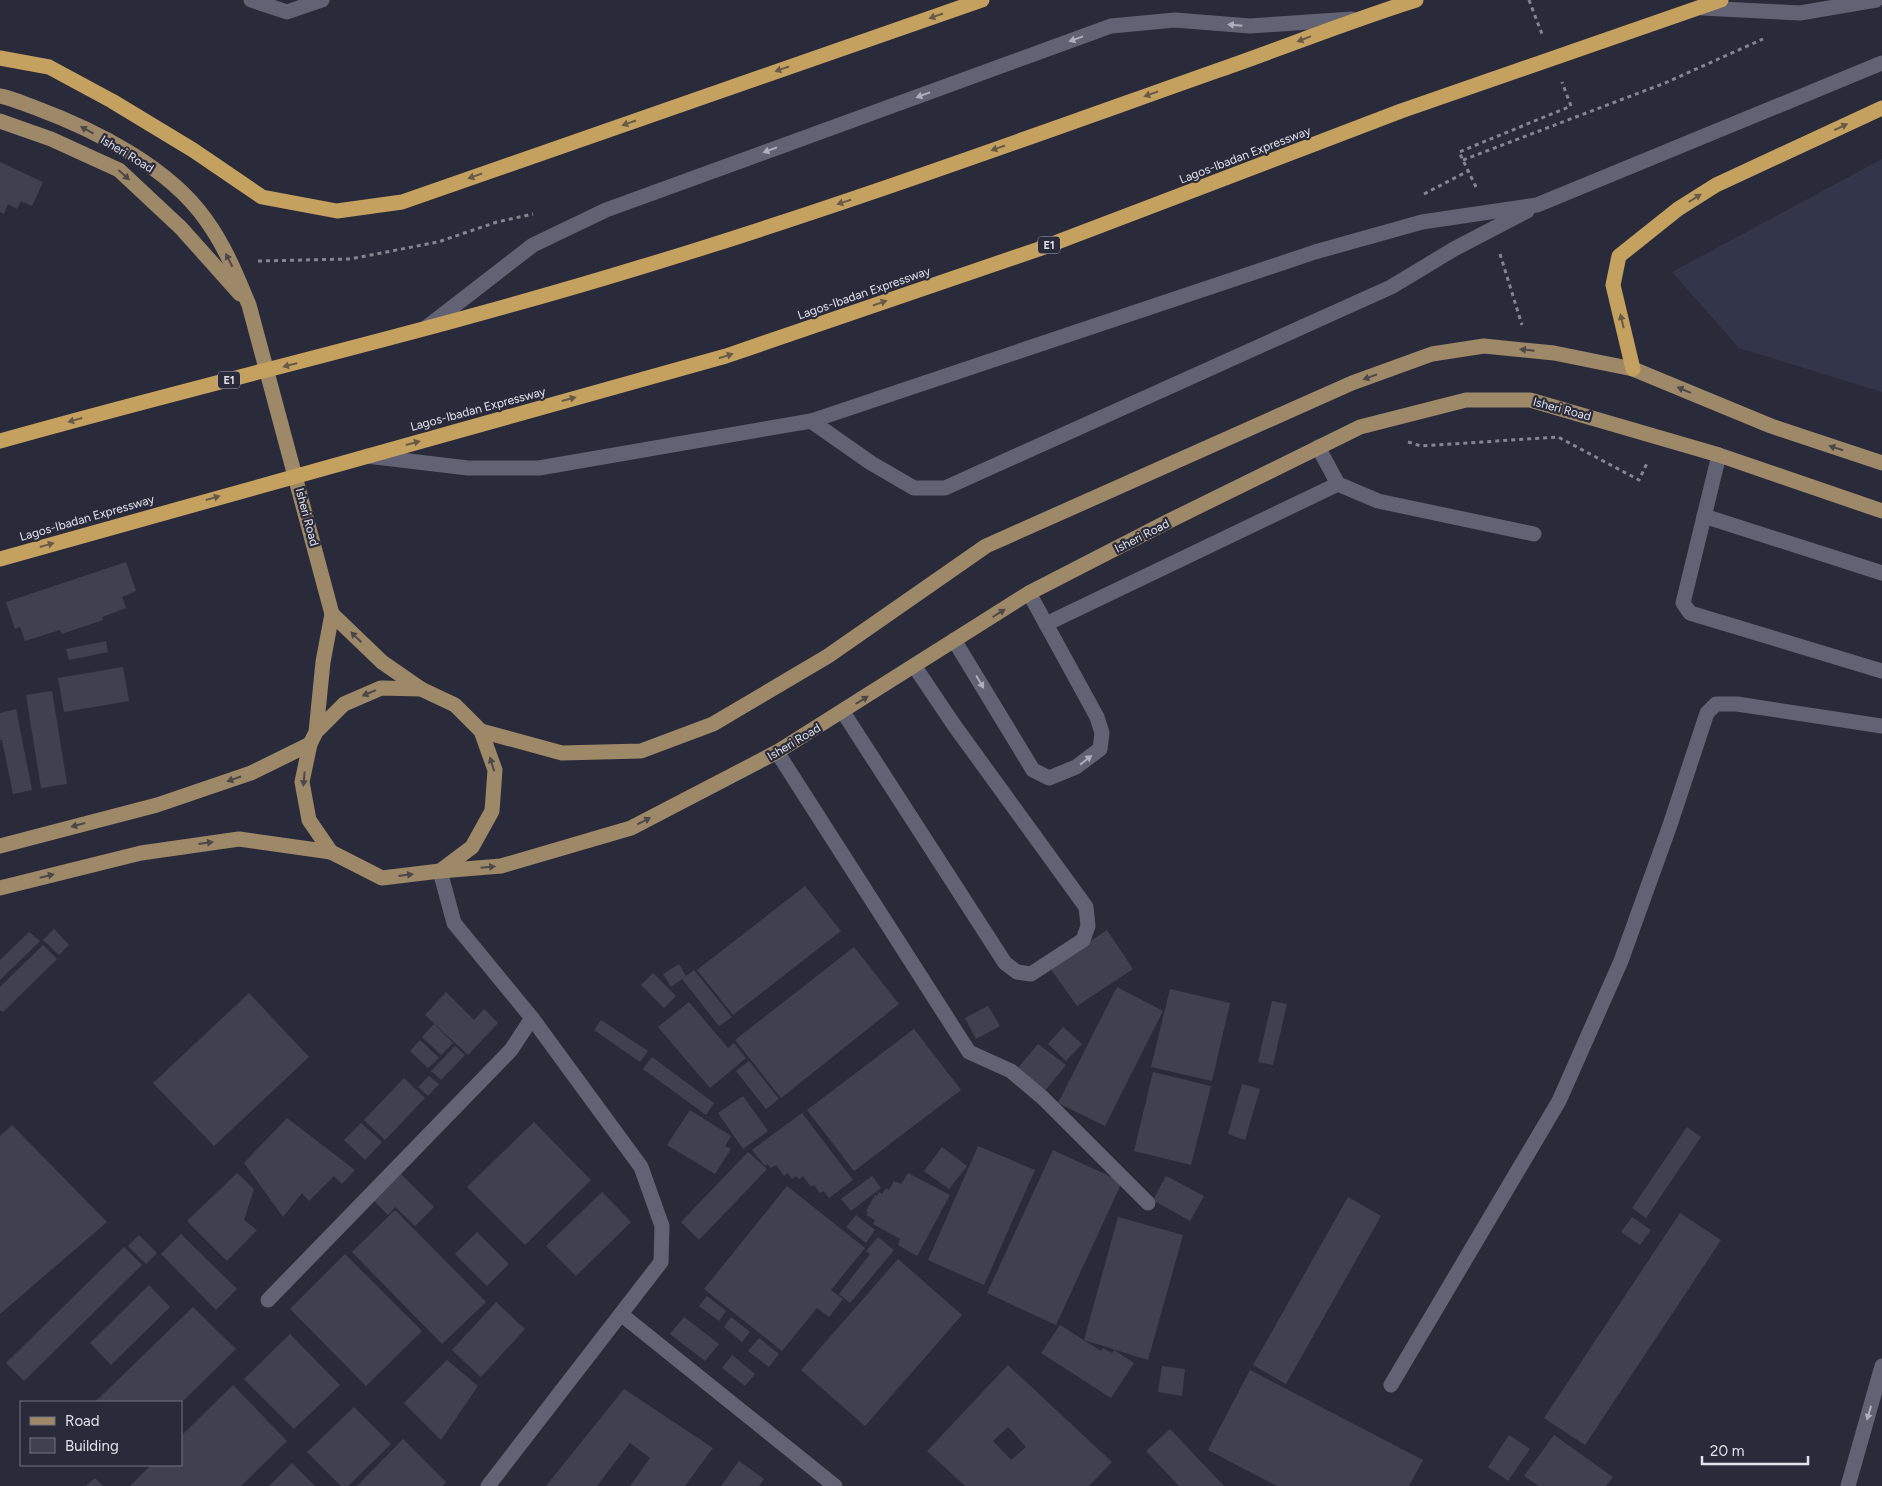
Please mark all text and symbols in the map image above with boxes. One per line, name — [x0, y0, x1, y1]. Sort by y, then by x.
one-way arrow — [928, 12, 943, 20]
one-way arrow — [1227, 21, 1243, 29]
one-way arrow — [1296, 35, 1311, 43]
one-way arrow — [1068, 36, 1083, 43]
one-way arrow — [775, 66, 790, 74]
one-way arrow — [1143, 90, 1158, 98]
one-way arrow — [915, 91, 930, 99]
one-way arrow — [621, 119, 636, 127]
one-way arrow — [1834, 122, 1848, 130]
street label: Lagos-Ibadan Expressway — [1177, 123, 1313, 187]
one-way arrow — [79, 126, 94, 134]
street label: Isheri Road — [98, 133, 156, 175]
one-way arrow — [990, 145, 1005, 152]
one-way arrow — [763, 147, 778, 154]
one-way arrow — [118, 169, 130, 181]
one-way arrow — [468, 173, 483, 180]
one-way arrow — [1689, 193, 1702, 203]
one-way arrow — [837, 198, 852, 206]
road number: E1 — [1038, 236, 1060, 254]
one-way arrow — [225, 253, 234, 268]
street label: Lagos-Ibadan Expressway — [796, 263, 933, 322]
one-way arrow — [873, 299, 888, 307]
one-way arrow — [1618, 314, 1626, 329]
one-way arrow — [1519, 346, 1535, 354]
one-way arrow — [719, 351, 734, 359]
one-way arrow — [282, 361, 297, 369]
road number: E1 — [218, 372, 240, 388]
one-way arrow — [1362, 374, 1377, 381]
street label: Lagos-Ibadan Expressway — [409, 384, 548, 434]
one-way arrow — [1676, 386, 1691, 394]
one-way arrow — [562, 395, 577, 403]
street label: Isheri Road — [1531, 395, 1593, 423]
one-way arrow — [67, 416, 82, 424]
one-way arrow — [405, 438, 420, 446]
one-way arrow — [1828, 443, 1843, 451]
street label: Isheri Road — [293, 486, 321, 548]
street label: Lagos-Ibadan Expressway — [18, 492, 157, 544]
one-way arrow — [205, 494, 221, 502]
street label: Isheri Road — [1112, 516, 1172, 556]
one-way arrow — [39, 541, 54, 549]
one-way arrow — [992, 608, 1005, 617]
one-way arrow — [350, 631, 362, 643]
one-way arrow — [975, 675, 984, 688]
one-way arrow — [361, 690, 376, 698]
one-way arrow — [855, 696, 869, 705]
street label: Isheri Road — [765, 721, 823, 763]
one-way arrow — [1079, 754, 1092, 765]
one-way arrow — [488, 756, 496, 771]
one-way arrow — [299, 771, 307, 787]
one-way arrow — [226, 775, 241, 783]
one-way arrow — [636, 817, 651, 825]
one-way arrow — [70, 821, 86, 829]
one-way arrow — [199, 839, 215, 847]
one-way arrow — [480, 863, 496, 871]
one-way arrow — [399, 871, 415, 879]
one-way arrow — [40, 872, 55, 880]
legend — [20, 1401, 182, 1466]
one-way arrow — [1864, 1405, 1872, 1420]
text: Road — [65, 1412, 100, 1430]
scale bar — [1702, 1434, 1808, 1466]
text: Building — [65, 1437, 119, 1455]
text: 20 m — [1710, 1442, 1744, 1460]

